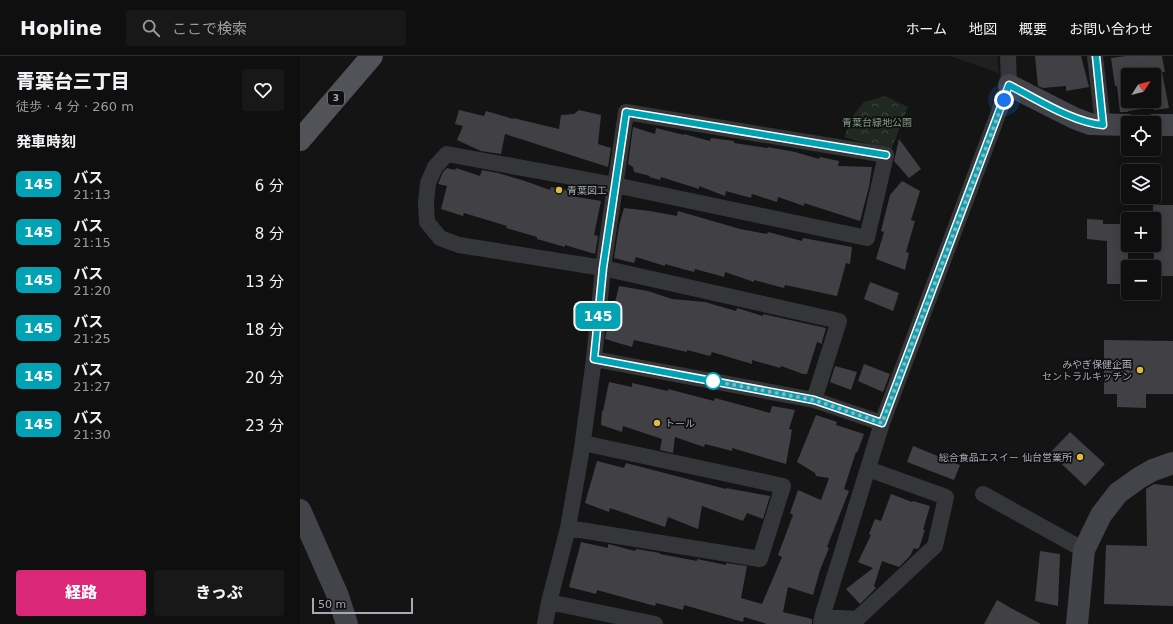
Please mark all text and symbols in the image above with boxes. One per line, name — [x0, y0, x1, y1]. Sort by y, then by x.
search box — [126, 10, 406, 46]
text: Hopline — [20, 17, 102, 39]
icon: search — [140, 17, 162, 39]
text: ここで検索 — [172, 20, 247, 38]
text: ホーム — [905, 21, 947, 37]
text: 地図 — [969, 21, 997, 37]
text: 概要 — [1019, 21, 1047, 37]
text: お問い合わせ — [1069, 21, 1153, 37]
north arrow — [1121, 68, 1161, 108]
map controls — [1121, 68, 1161, 300]
button: heart — [242, 69, 284, 111]
text: 青葉台三丁目 — [16, 70, 130, 92]
your location — [994, 90, 1014, 110]
road number: 3 — [328, 91, 344, 105]
text: 徒歩 · 4 分 · 260 m — [16, 99, 134, 114]
button: locate — [1121, 116, 1161, 156]
park label: 青葉台緑地公園 — [842, 117, 912, 128]
text: 発車時刻 — [16, 133, 76, 151]
button: layers — [1121, 164, 1161, 204]
text: バス — [73, 169, 103, 187]
text: 145 — [24, 176, 53, 192]
text: 6 分 — [255, 177, 284, 195]
marker: 青葉図工 — [554, 185, 564, 195]
place label: 青葉図工 — [567, 185, 607, 196]
text: 21:13 — [73, 187, 111, 202]
button: + — [1121, 212, 1161, 252]
text: バス — [73, 217, 103, 235]
text: 145 — [24, 224, 53, 240]
text: 8 分 — [255, 225, 284, 243]
text: 21:15 — [73, 235, 111, 250]
button: − — [1121, 260, 1161, 300]
text: バス — [73, 265, 103, 283]
text: 145 — [24, 272, 53, 288]
text: 13 分 — [245, 273, 284, 291]
text: 21:20 — [73, 283, 111, 298]
line badge: 145 — [575, 303, 621, 329]
text: 145 — [583, 308, 613, 324]
text: バス — [73, 313, 103, 331]
text: 145 — [24, 320, 53, 336]
text: 18 分 — [245, 321, 284, 339]
text: 21:25 — [73, 331, 111, 346]
place label: みやぎ保健企画 セントラルキッチン — [1042, 359, 1132, 382]
text: バス — [73, 361, 103, 379]
marker: みやぎ保健企画 セントラルキッチン — [1135, 365, 1145, 375]
text: 145 — [24, 368, 53, 384]
text: 20 分 — [245, 369, 284, 387]
unlabelled marker — [704, 372, 722, 390]
text: 21:27 — [73, 379, 111, 394]
text: バス — [73, 409, 103, 427]
text: 145 — [24, 416, 53, 432]
text: 23 分 — [245, 417, 284, 435]
marker: トール — [652, 418, 662, 428]
place label: トール — [665, 418, 695, 429]
text: 21:30 — [73, 427, 111, 442]
place label: 総合食品エスイー 仙台営業所 — [939, 452, 1072, 463]
marker: 総合食品エスイー 仙台営業所 — [1075, 452, 1085, 462]
button: 経路 — [16, 570, 146, 616]
button: きっぷ — [154, 570, 284, 616]
scale bar — [312, 596, 413, 615]
text: 50 m — [318, 598, 346, 611]

